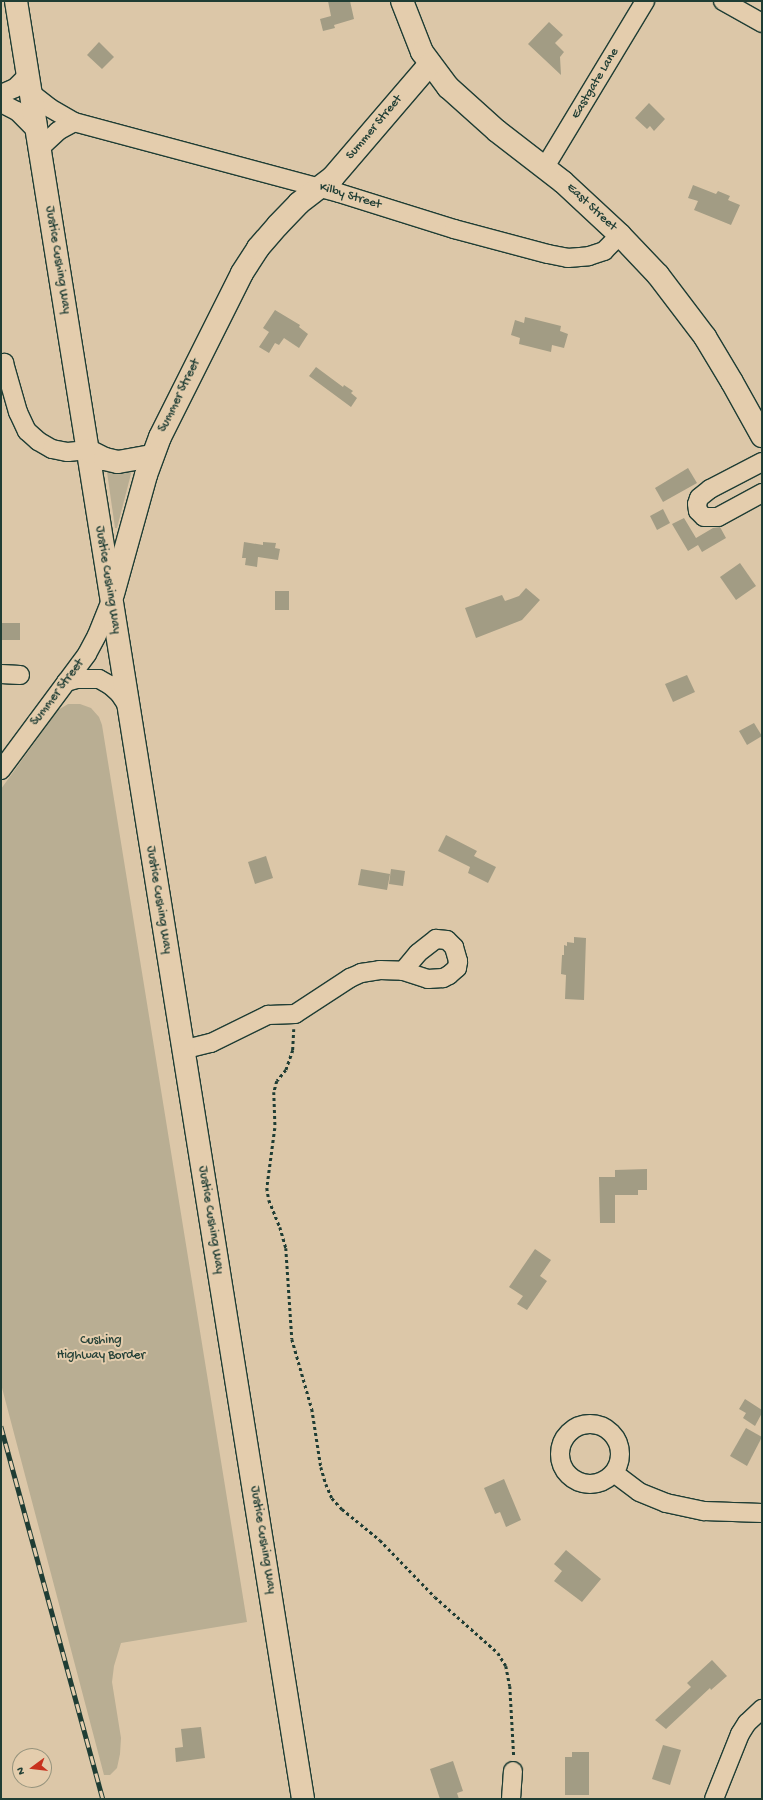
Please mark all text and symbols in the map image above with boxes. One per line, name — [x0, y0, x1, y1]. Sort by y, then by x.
street label: Eastgate Lane — [569, 46, 623, 122]
street label: Summer Street — [343, 92, 407, 164]
street label: Kilby Street — [317, 180, 383, 214]
street label: East Street — [563, 181, 619, 235]
street label: Justice Cushing Way — [41, 205, 73, 315]
street label: Summer Street — [156, 357, 204, 435]
street label: Justice Cushing Way — [91, 525, 123, 635]
street label: Summer Street — [28, 657, 88, 729]
street label: Justice Cushing Way — [142, 845, 174, 955]
street label: Justice Cushing Way — [194, 1165, 226, 1275]
park label: Cushing Highway Border — [57, 1334, 145, 1365]
street label: Justice Cushing Way — [246, 1485, 278, 1595]
north arrow — [12, 1748, 52, 1788]
text: N — [15, 1766, 28, 1776]

